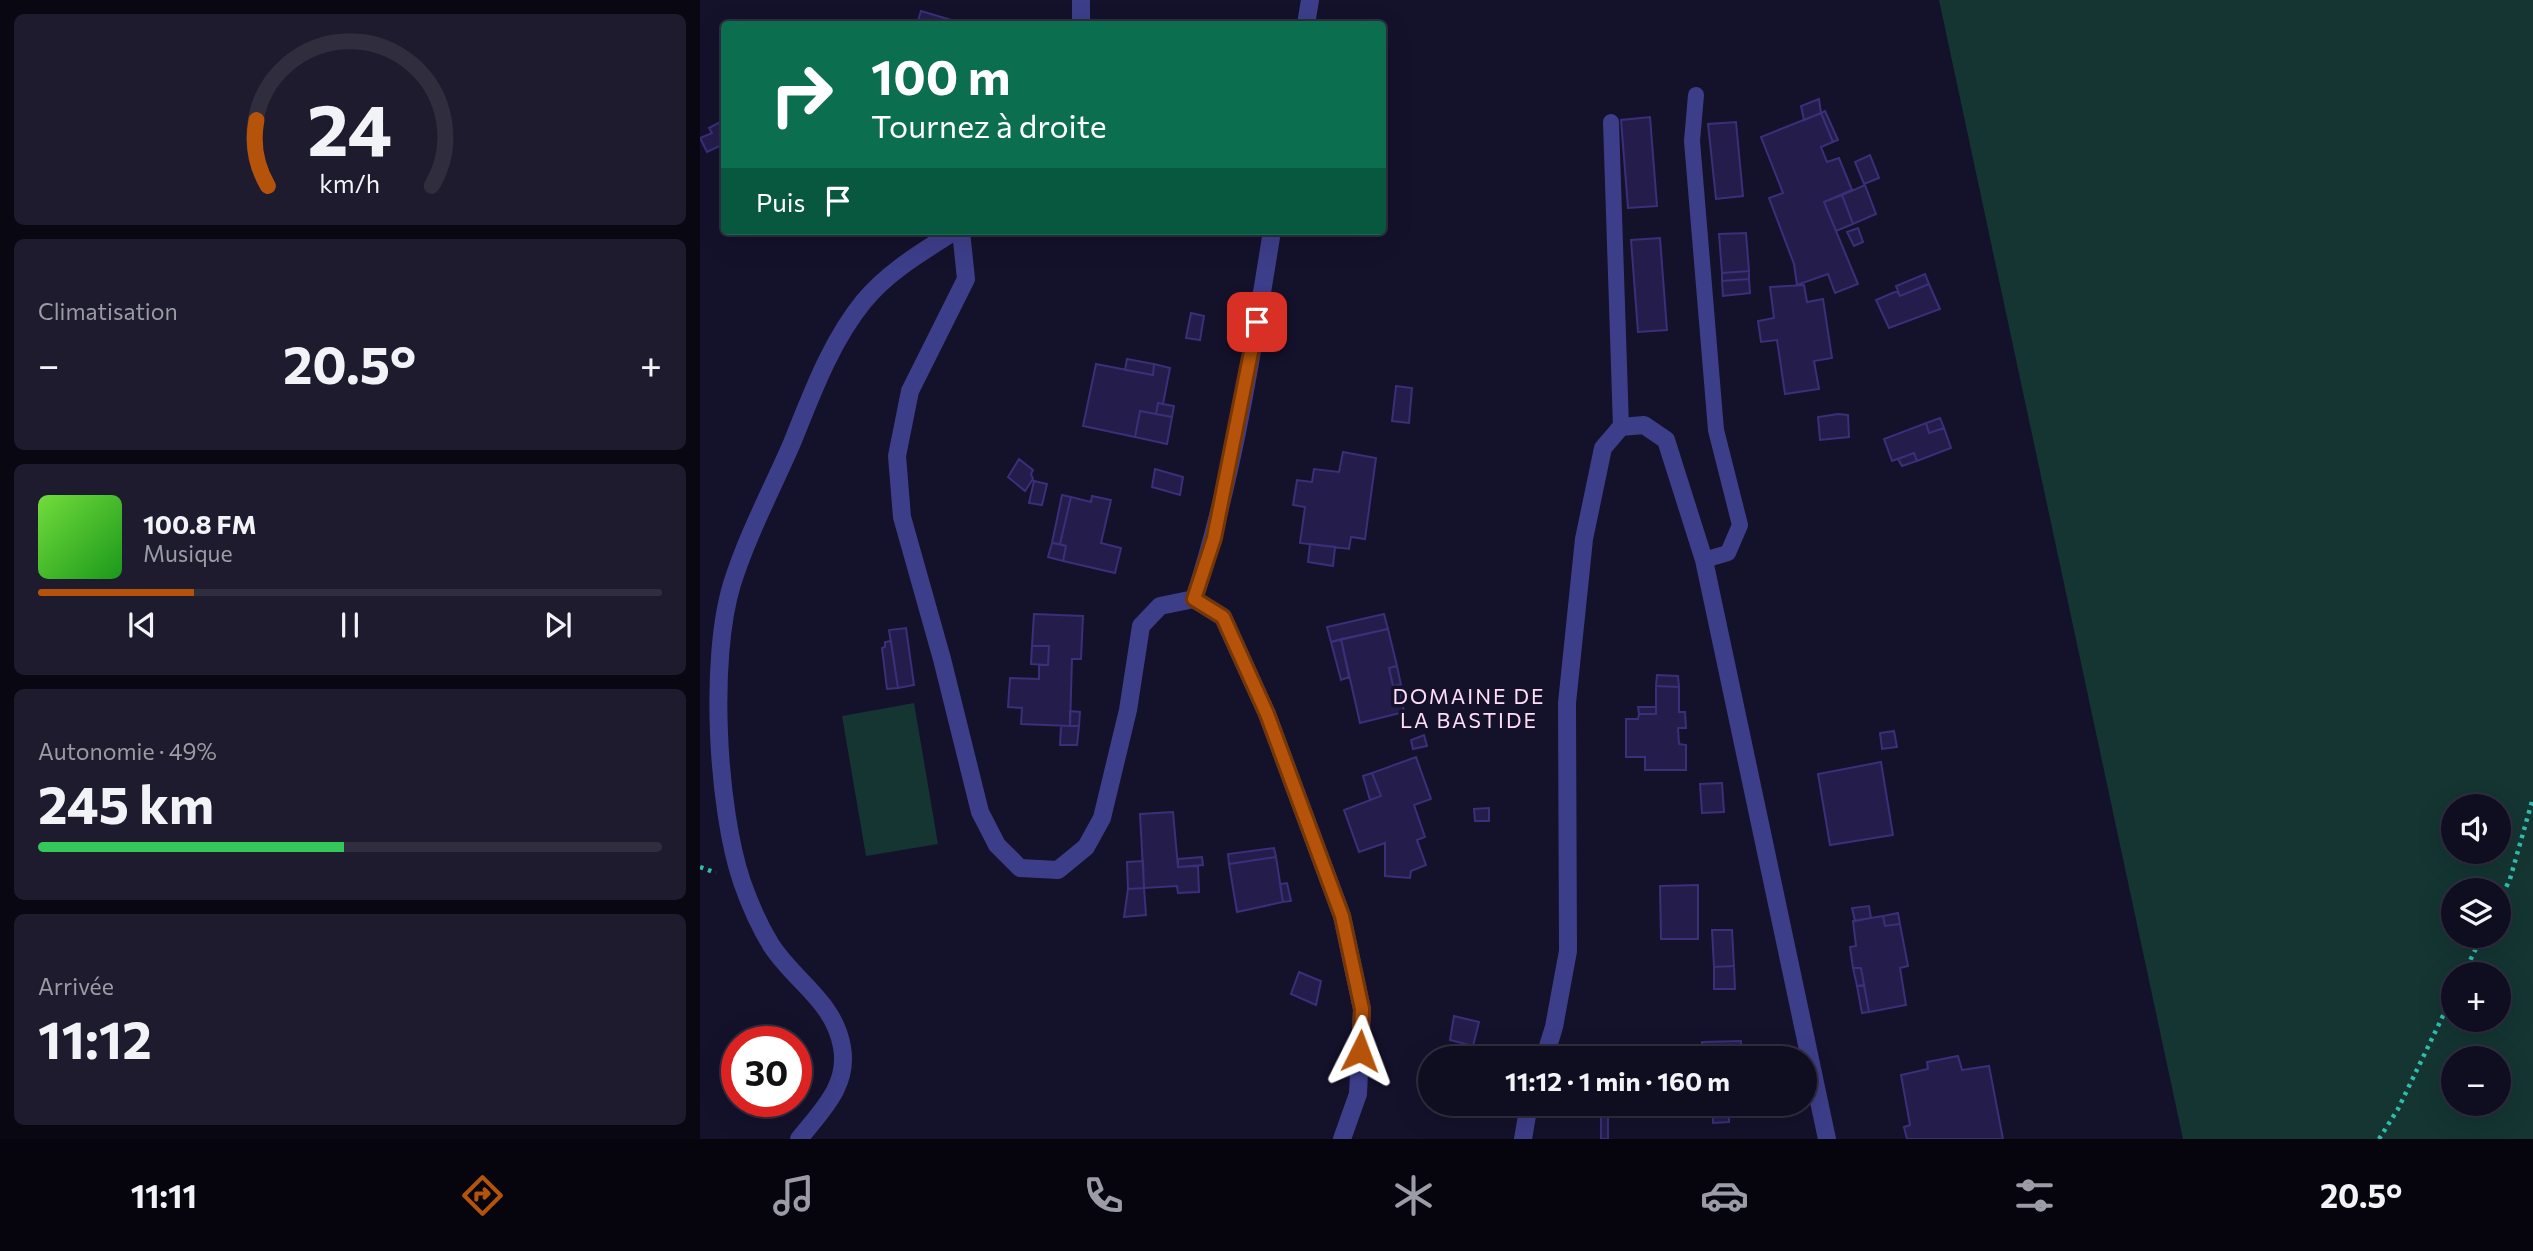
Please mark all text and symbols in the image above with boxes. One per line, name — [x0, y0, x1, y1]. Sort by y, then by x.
text: 100 m — [871, 45, 1010, 105]
icon: right — [756, 49, 847, 140]
text: 24 — [307, 82, 393, 171]
text: Tournez à droite — [871, 105, 1107, 145]
text: km/h — [320, 167, 380, 197]
icon: arrive — [819, 182, 857, 220]
text: Puis — [756, 186, 805, 217]
pin — [1227, 292, 1287, 352]
text: Climatisation — [38, 297, 178, 325]
icon: arrive — [1238, 303, 1276, 341]
text: 20.5° — [283, 331, 416, 395]
text: − — [38, 340, 60, 387]
text: + — [640, 340, 662, 387]
text: 100.8 FM — [143, 508, 257, 539]
text: Musique — [143, 539, 233, 567]
icon: previous — [123, 606, 161, 644]
icon: pause — [331, 606, 369, 644]
icon: next — [539, 606, 577, 644]
district label: DOMAINE DE LA BASTIDE — [1393, 683, 1545, 732]
text: Autonomie · 49% — [38, 737, 217, 765]
text: 245 km — [38, 771, 214, 835]
map controls — [2441, 794, 2511, 1116]
button: sound — [2441, 794, 2511, 864]
button: layers — [2441, 878, 2511, 948]
button: + — [2441, 962, 2511, 1032]
text: Arrivée — [38, 972, 114, 1000]
text: 11:12 — [38, 1006, 152, 1070]
position arrow — [1323, 1014, 1397, 1088]
speed limit sign: 30 — [721, 1026, 812, 1117]
button: − — [2441, 1046, 2511, 1116]
text: 11:12 · 1 min · 160 m — [1505, 1065, 1730, 1096]
icon: directions — [458, 1171, 507, 1220]
icon: music — [769, 1171, 818, 1220]
icon: phone — [1079, 1171, 1128, 1220]
icon: climate — [1389, 1171, 1438, 1220]
icon: car — [1700, 1171, 1749, 1220]
icon: filters — [2010, 1171, 2059, 1220]
text: 11:11 — [131, 1175, 197, 1215]
text: 20.5° — [2320, 1175, 2402, 1215]

